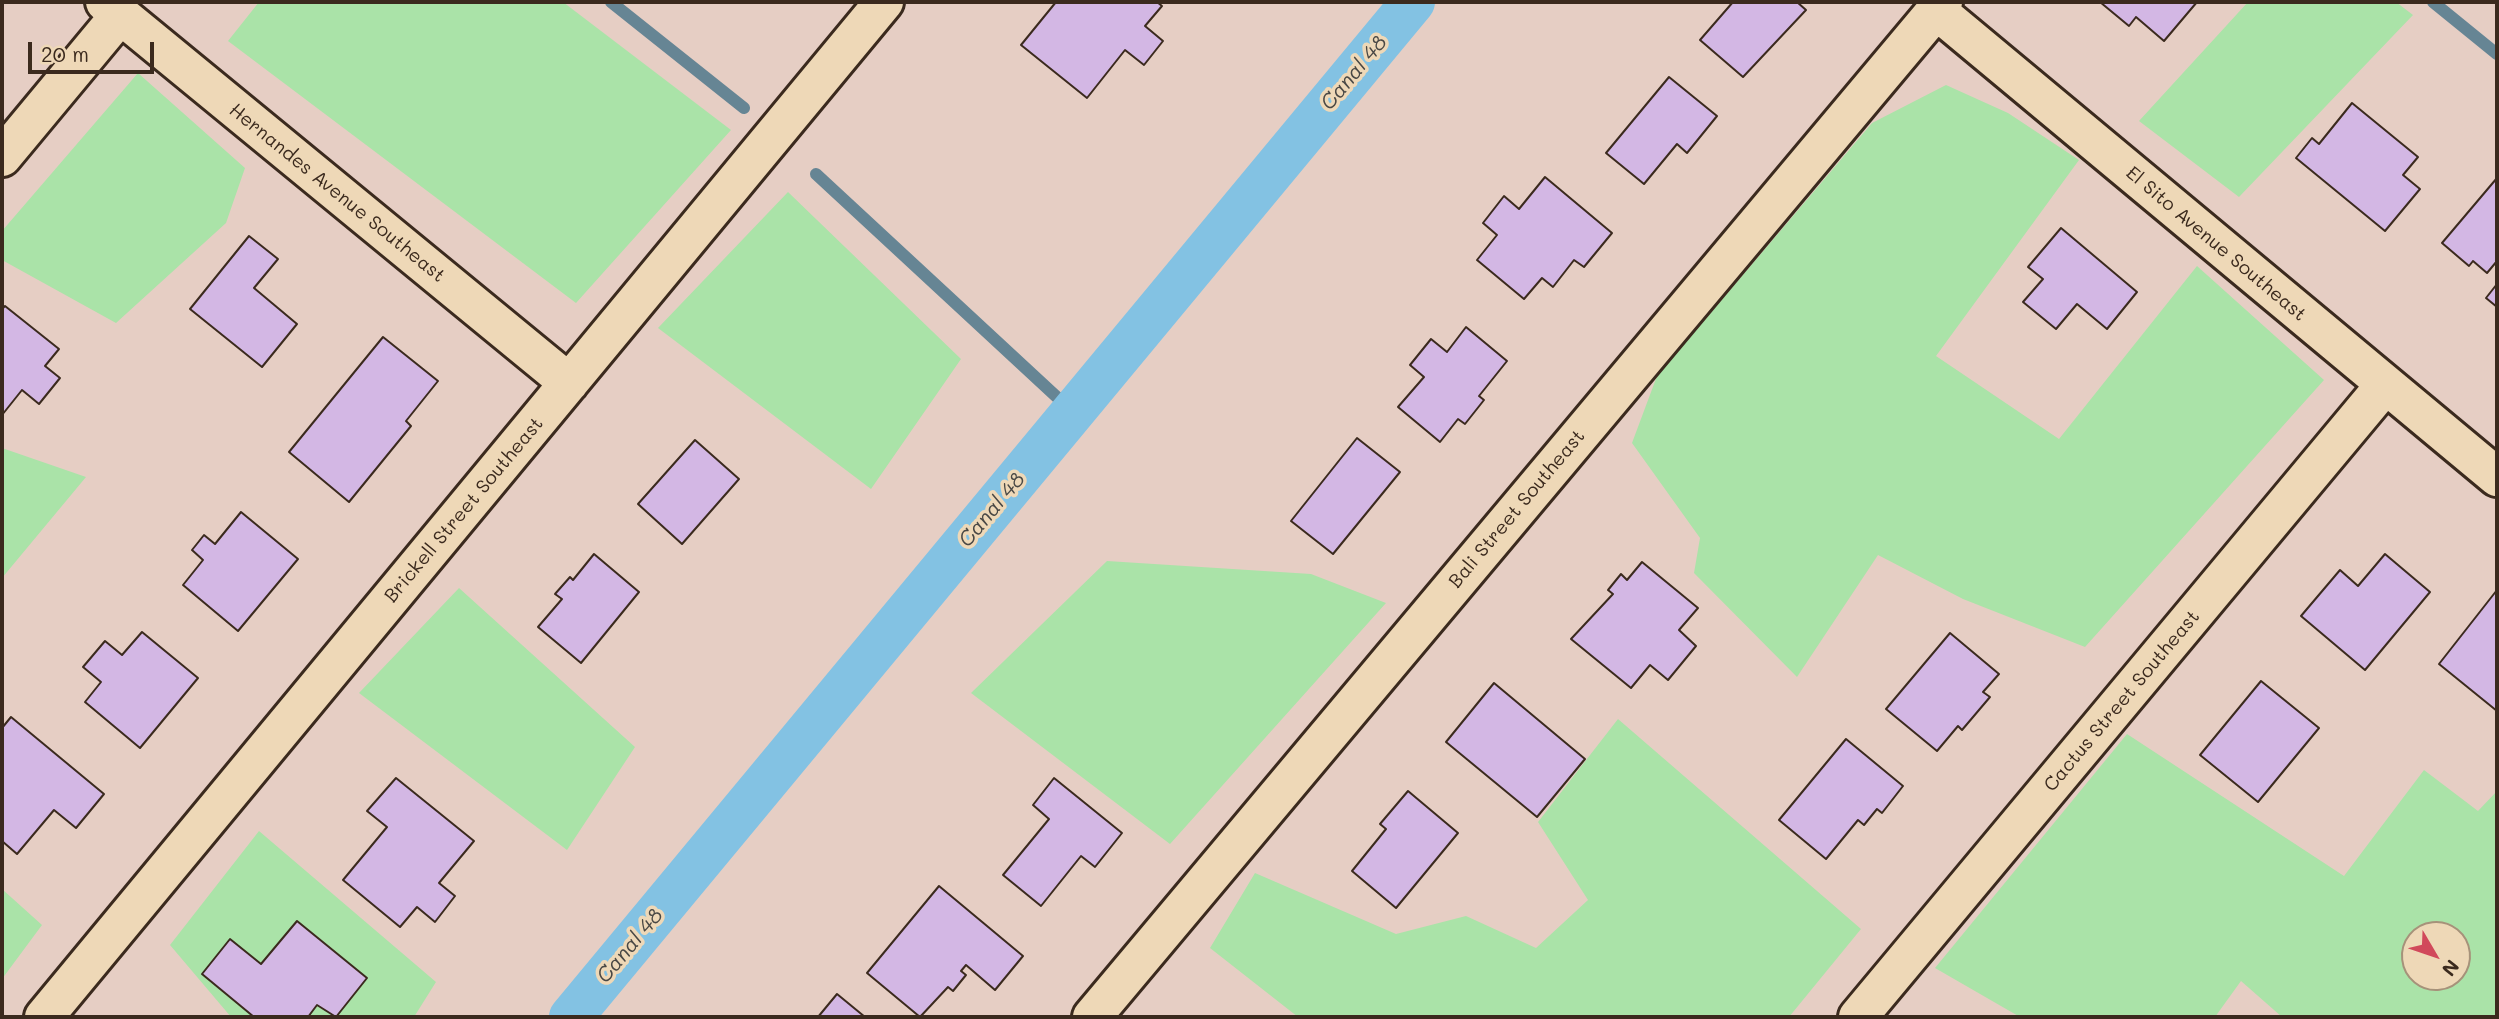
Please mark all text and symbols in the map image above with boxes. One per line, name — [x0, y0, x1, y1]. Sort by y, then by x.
scale bar — [32, 28, 158, 72]
water label: Canal 48 — [1315, 30, 1393, 116]
text: 20 m — [41, 40, 89, 67]
street label: Hernandes Avenue Southeast — [224, 99, 450, 287]
street label: El Sito Avenue Southeast — [2121, 162, 2311, 326]
street label: Brickell Street Southeast — [380, 413, 548, 607]
street label: Bali Street Southeast — [1444, 425, 1590, 593]
water label: Canal 48 — [953, 467, 1031, 553]
street label: Cactus Street Southeast — [2039, 606, 2205, 796]
water label: Canal 48 — [591, 903, 669, 989]
north arrow — [2401, 921, 2471, 991]
text: N — [2437, 955, 2465, 982]

